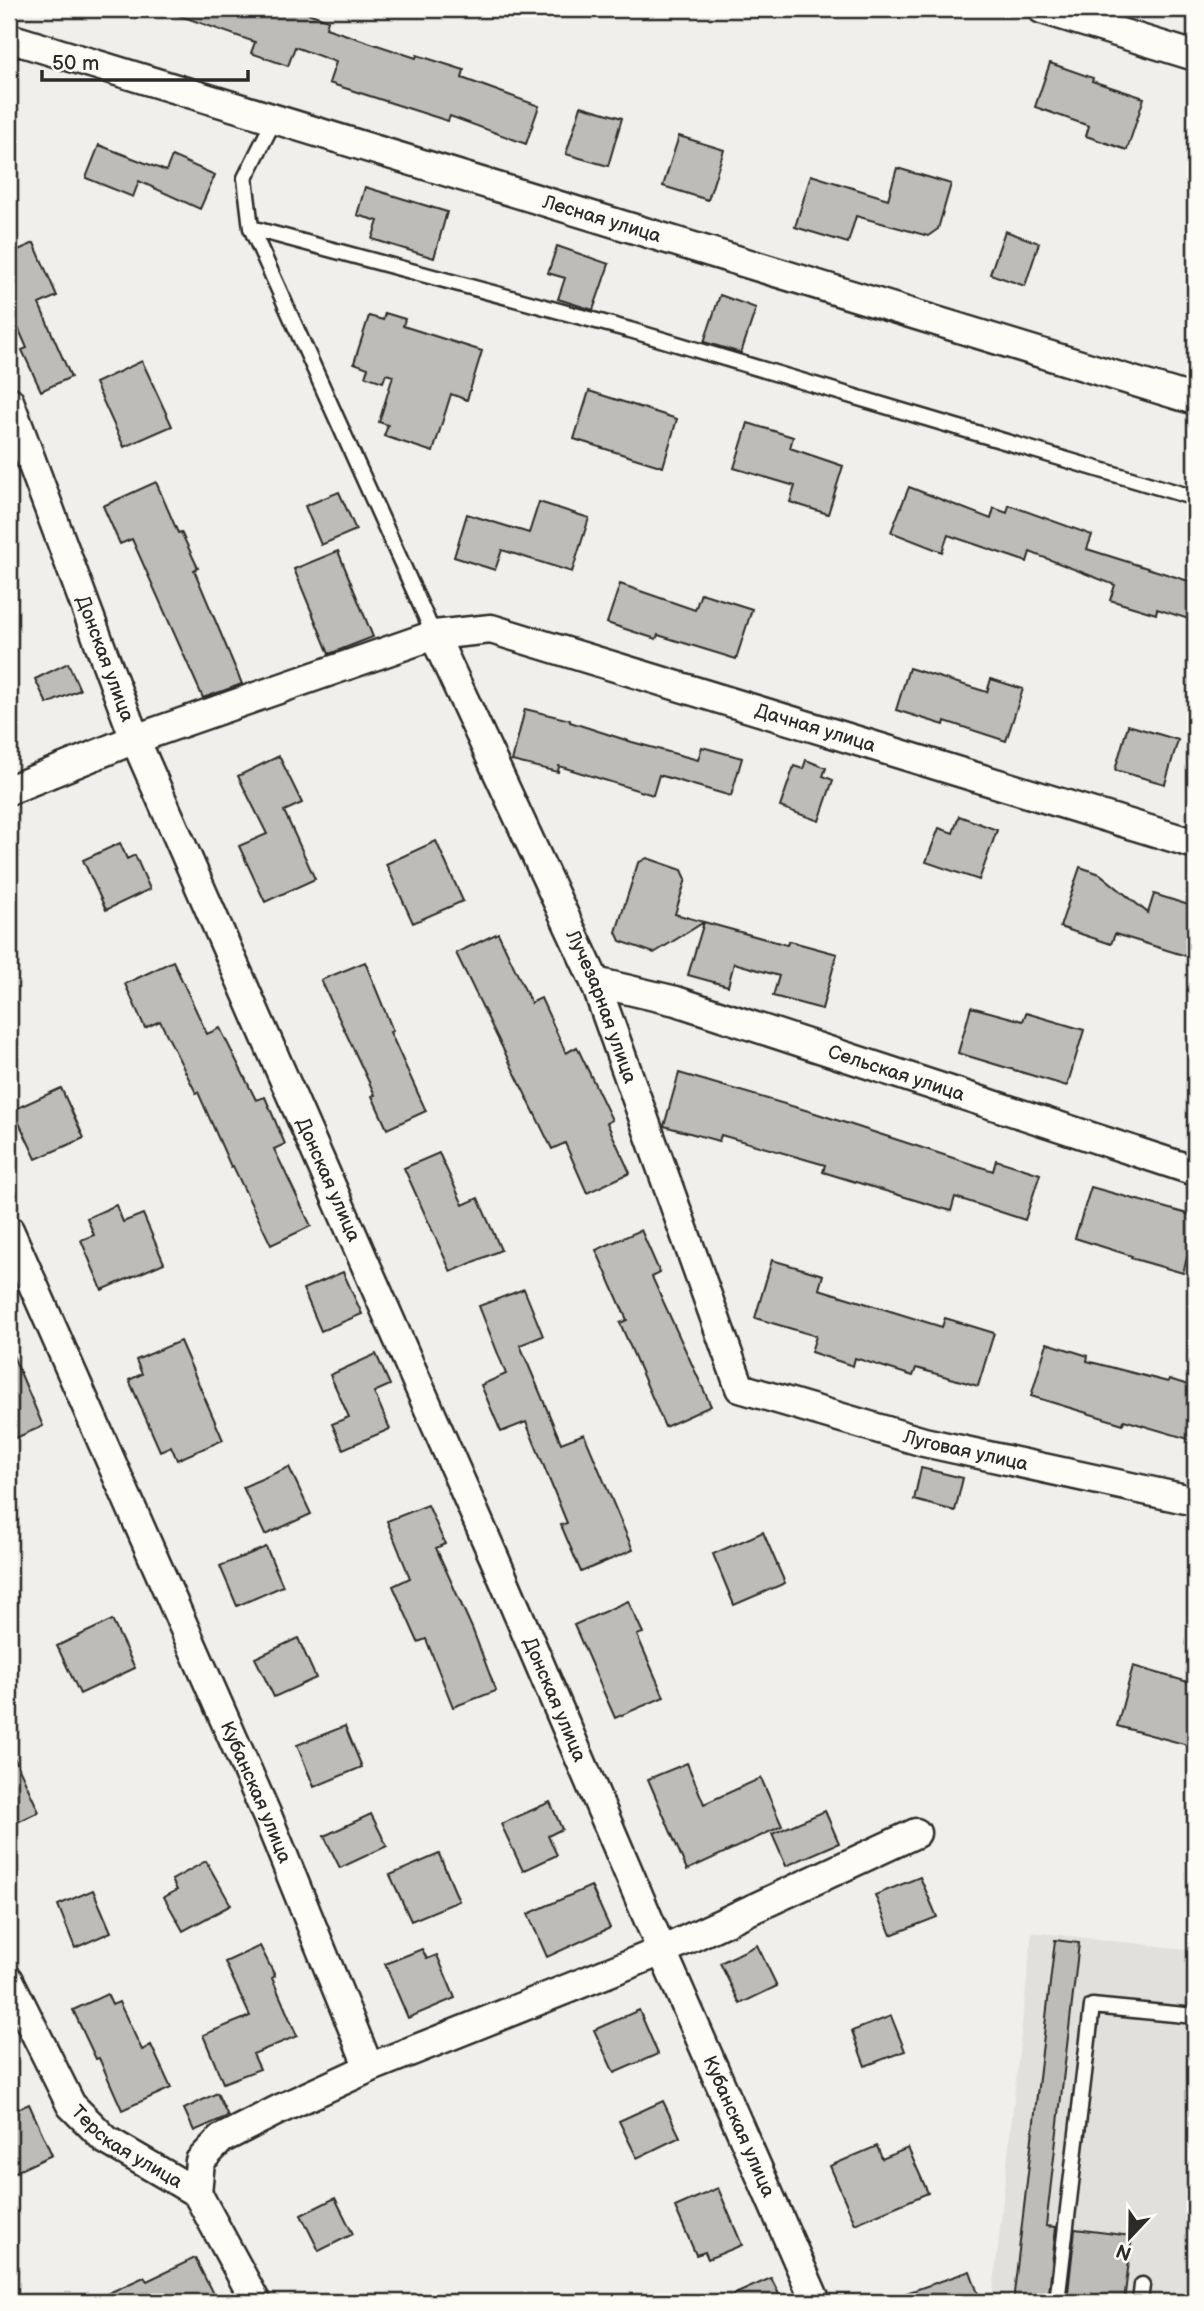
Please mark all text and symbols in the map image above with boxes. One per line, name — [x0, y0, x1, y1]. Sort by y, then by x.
scale bar — [42, 38, 248, 82]
text: 50 m — [52, 51, 99, 76]
street label: Лесная улица — [539, 190, 664, 248]
street label: Донская улица — [71, 592, 139, 725]
street label: Дачная улица — [752, 699, 878, 757]
street label: Лучезарная улица — [561, 926, 642, 1086]
street label: Сельская улица — [825, 1040, 968, 1106]
street label: Донская улица — [291, 1114, 366, 1245]
street label: Луговая улица — [900, 1425, 1030, 1476]
street label: Донская улица — [518, 1634, 591, 1765]
street label: Кубанская улица — [215, 1718, 296, 1866]
street label: Кубанская улица — [698, 2052, 780, 2201]
street label: Терская улица — [66, 2100, 187, 2193]
north arrow — [1096, 2202, 1166, 2272]
text: N — [1113, 2238, 1135, 2265]

